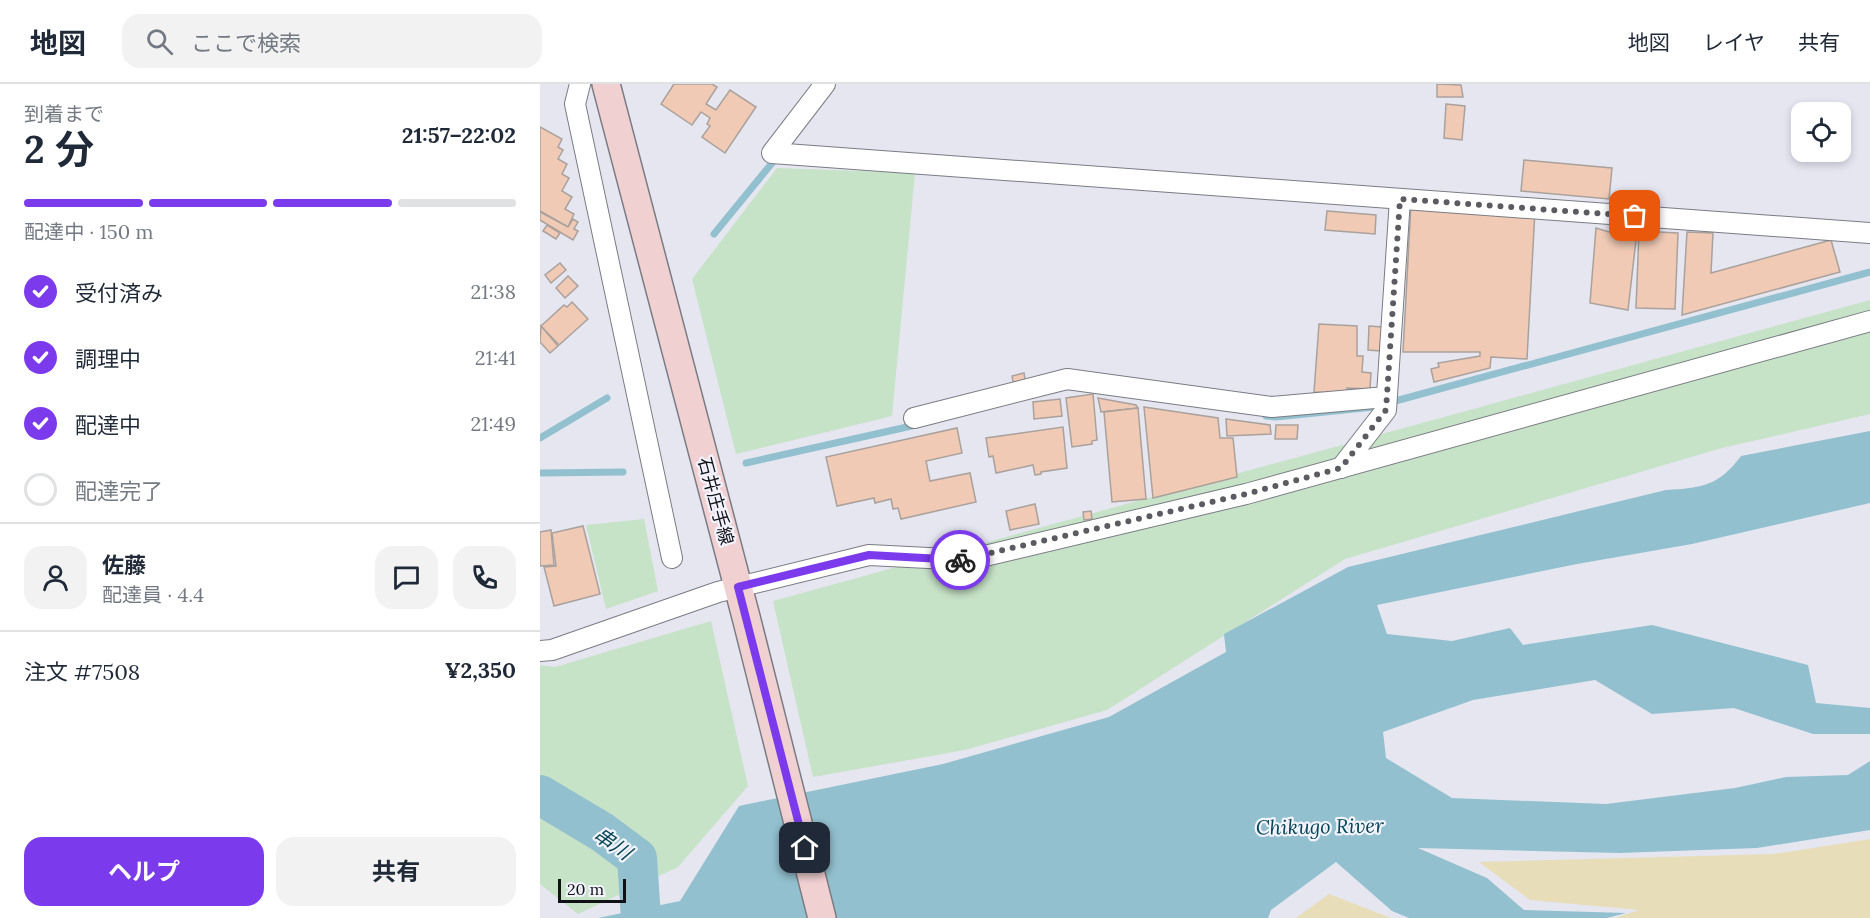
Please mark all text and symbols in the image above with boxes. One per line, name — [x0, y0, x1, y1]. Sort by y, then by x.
search box — [122, 14, 542, 68]
text: 地図 — [30, 25, 86, 61]
icon: search — [143, 25, 176, 58]
text: ここで検索 — [191, 29, 301, 57]
text: 地図 — [1628, 29, 1670, 56]
text: レイヤ — [1703, 29, 1765, 56]
text: 共有 — [1798, 29, 1840, 56]
text: 到着まで — [24, 101, 104, 126]
map controls — [1791, 102, 1851, 162]
button: locate — [1791, 102, 1851, 162]
text: 21:57–22:02 — [402, 121, 516, 149]
text: 2 分 — [24, 124, 94, 174]
pin — [1609, 190, 1660, 241]
icon: bag — [1618, 199, 1651, 232]
text: 配達中 · 150 m — [24, 219, 153, 244]
icon: check — [24, 275, 57, 308]
text: 受付済み — [75, 279, 163, 307]
text: 21:38 — [471, 279, 516, 304]
icon: check — [24, 341, 57, 374]
text: 調理中 — [75, 345, 141, 373]
text: 21:41 — [475, 345, 516, 370]
icon: check — [24, 407, 57, 440]
text: 配達中 — [75, 411, 141, 439]
text: 21:49 — [471, 411, 516, 436]
street label: 石井庄手線 — [693, 455, 739, 547]
text: 配達完了 — [75, 477, 163, 505]
courier — [930, 530, 990, 590]
icon: bike — [944, 544, 977, 577]
button: person — [24, 546, 87, 609]
button: chat — [375, 546, 438, 609]
button: phone — [453, 546, 516, 609]
text: 佐藤 — [102, 551, 146, 579]
text: 配達員 · 4.4 — [102, 582, 204, 607]
text: ¥2,350 — [445, 656, 516, 684]
text: 注文 #7508 — [24, 658, 140, 686]
water label: Chikugo River — [1256, 812, 1385, 840]
water label: 串川 — [589, 821, 638, 866]
pin — [779, 822, 830, 873]
icon: home — [788, 831, 821, 864]
button: ヘルプ — [24, 837, 264, 906]
button: 共有 — [276, 837, 516, 906]
scale bar — [558, 876, 626, 904]
text: 20 m — [567, 879, 604, 899]

